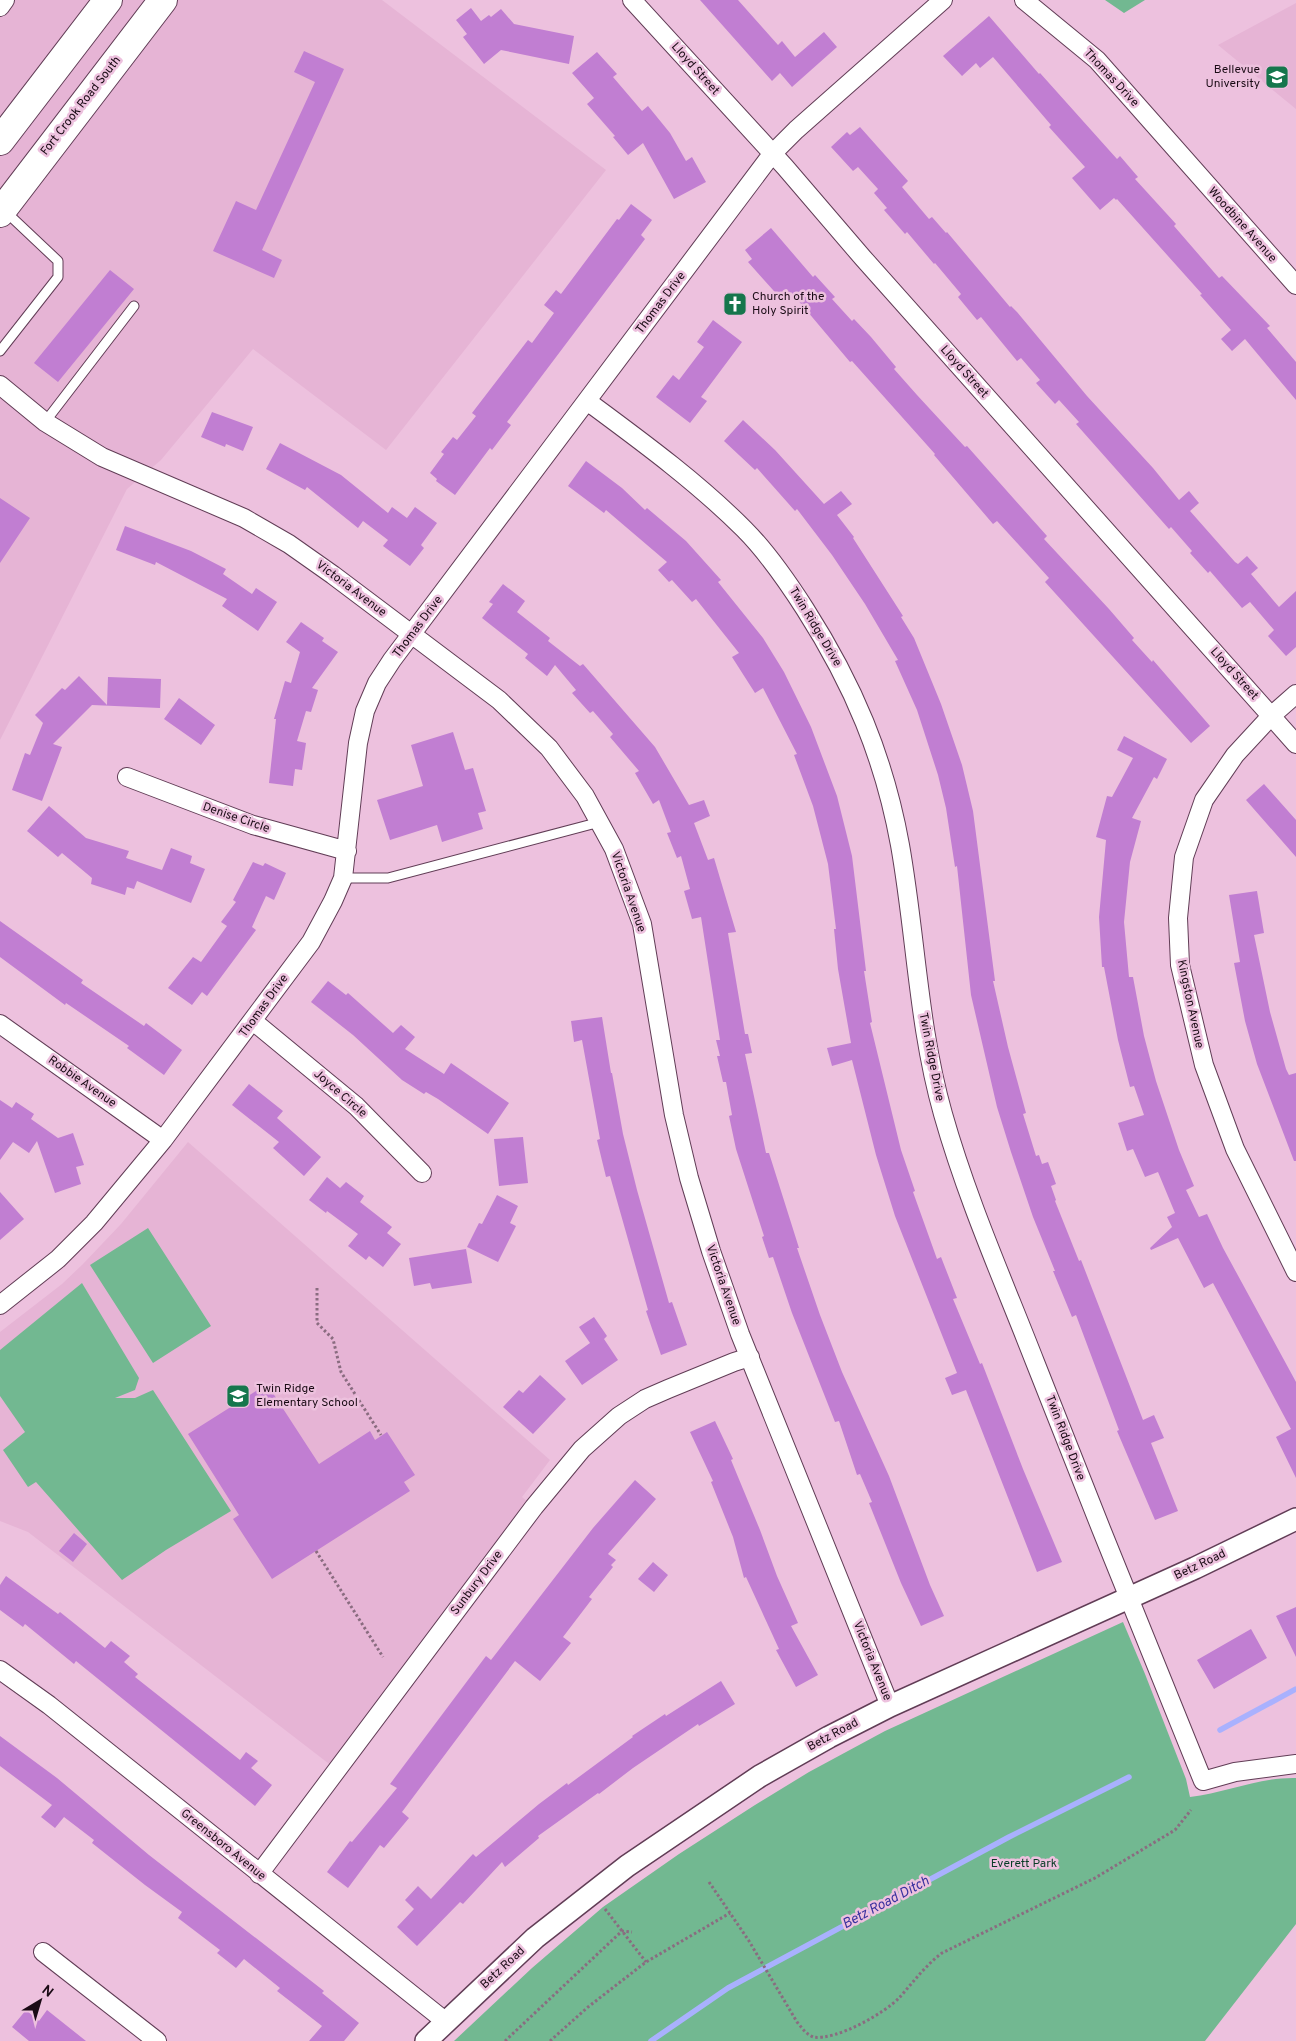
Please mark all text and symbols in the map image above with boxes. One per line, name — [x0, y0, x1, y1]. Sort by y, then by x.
street label: Lloyd Street — [667, 39, 723, 99]
street label: Thomas Drive — [1080, 45, 1142, 111]
street label: Fort Crook Road South — [37, 53, 125, 159]
place label: Bellevue University — [1205, 62, 1260, 92]
school or university icon: Bellevue University — [1264, 64, 1290, 90]
street label: Woodbine Avenue — [1204, 184, 1280, 266]
street label: Thomas Drive — [632, 269, 690, 337]
place label: Church of the Holy Spirit — [752, 289, 824, 319]
church icon: Church of the Holy Spirit — [722, 291, 748, 317]
street label: Lloyd Street — [936, 342, 992, 402]
street label: Victoria Avenue — [313, 557, 389, 621]
street label: Twin Ridge Drive — [785, 584, 845, 670]
street label: Thomas Drive — [389, 593, 447, 661]
street label: Lloyd Street — [1206, 644, 1262, 704]
street label: Denise Circle — [200, 799, 272, 837]
street label: Victoria Avenue — [607, 850, 649, 934]
street label: Kingston Avenue — [1173, 958, 1207, 1050]
street label: Thomas Drive — [236, 971, 292, 1041]
street label: Twin Ridge Drive — [915, 1011, 947, 1103]
street label: Robbie Avenue — [45, 1053, 119, 1111]
street label: Joyce Circle — [310, 1066, 370, 1122]
street label: Victoria Avenue — [702, 1243, 744, 1327]
place label: Twin Ridge Elementary School — [256, 1381, 358, 1411]
school or university icon: Twin Ridge Elementary School — [225, 1383, 251, 1409]
street label: Twin Ridge Drive — [1041, 1393, 1089, 1483]
street label: Betz Road — [1172, 1546, 1228, 1584]
street label: Sunbury Drive — [448, 1548, 506, 1618]
street label: Victoria Avenue — [849, 1619, 895, 1703]
street label: Betz Road — [805, 1715, 861, 1755]
street label: Greensboro Avenue — [177, 1806, 269, 1884]
park label: Everett Park — [991, 1856, 1057, 1872]
water label: Betz Road Ditch — [840, 1873, 933, 1933]
street label: Betz Road — [477, 1943, 529, 1993]
north arrow — [15, 1976, 65, 2026]
text: N — [38, 1982, 56, 2002]

